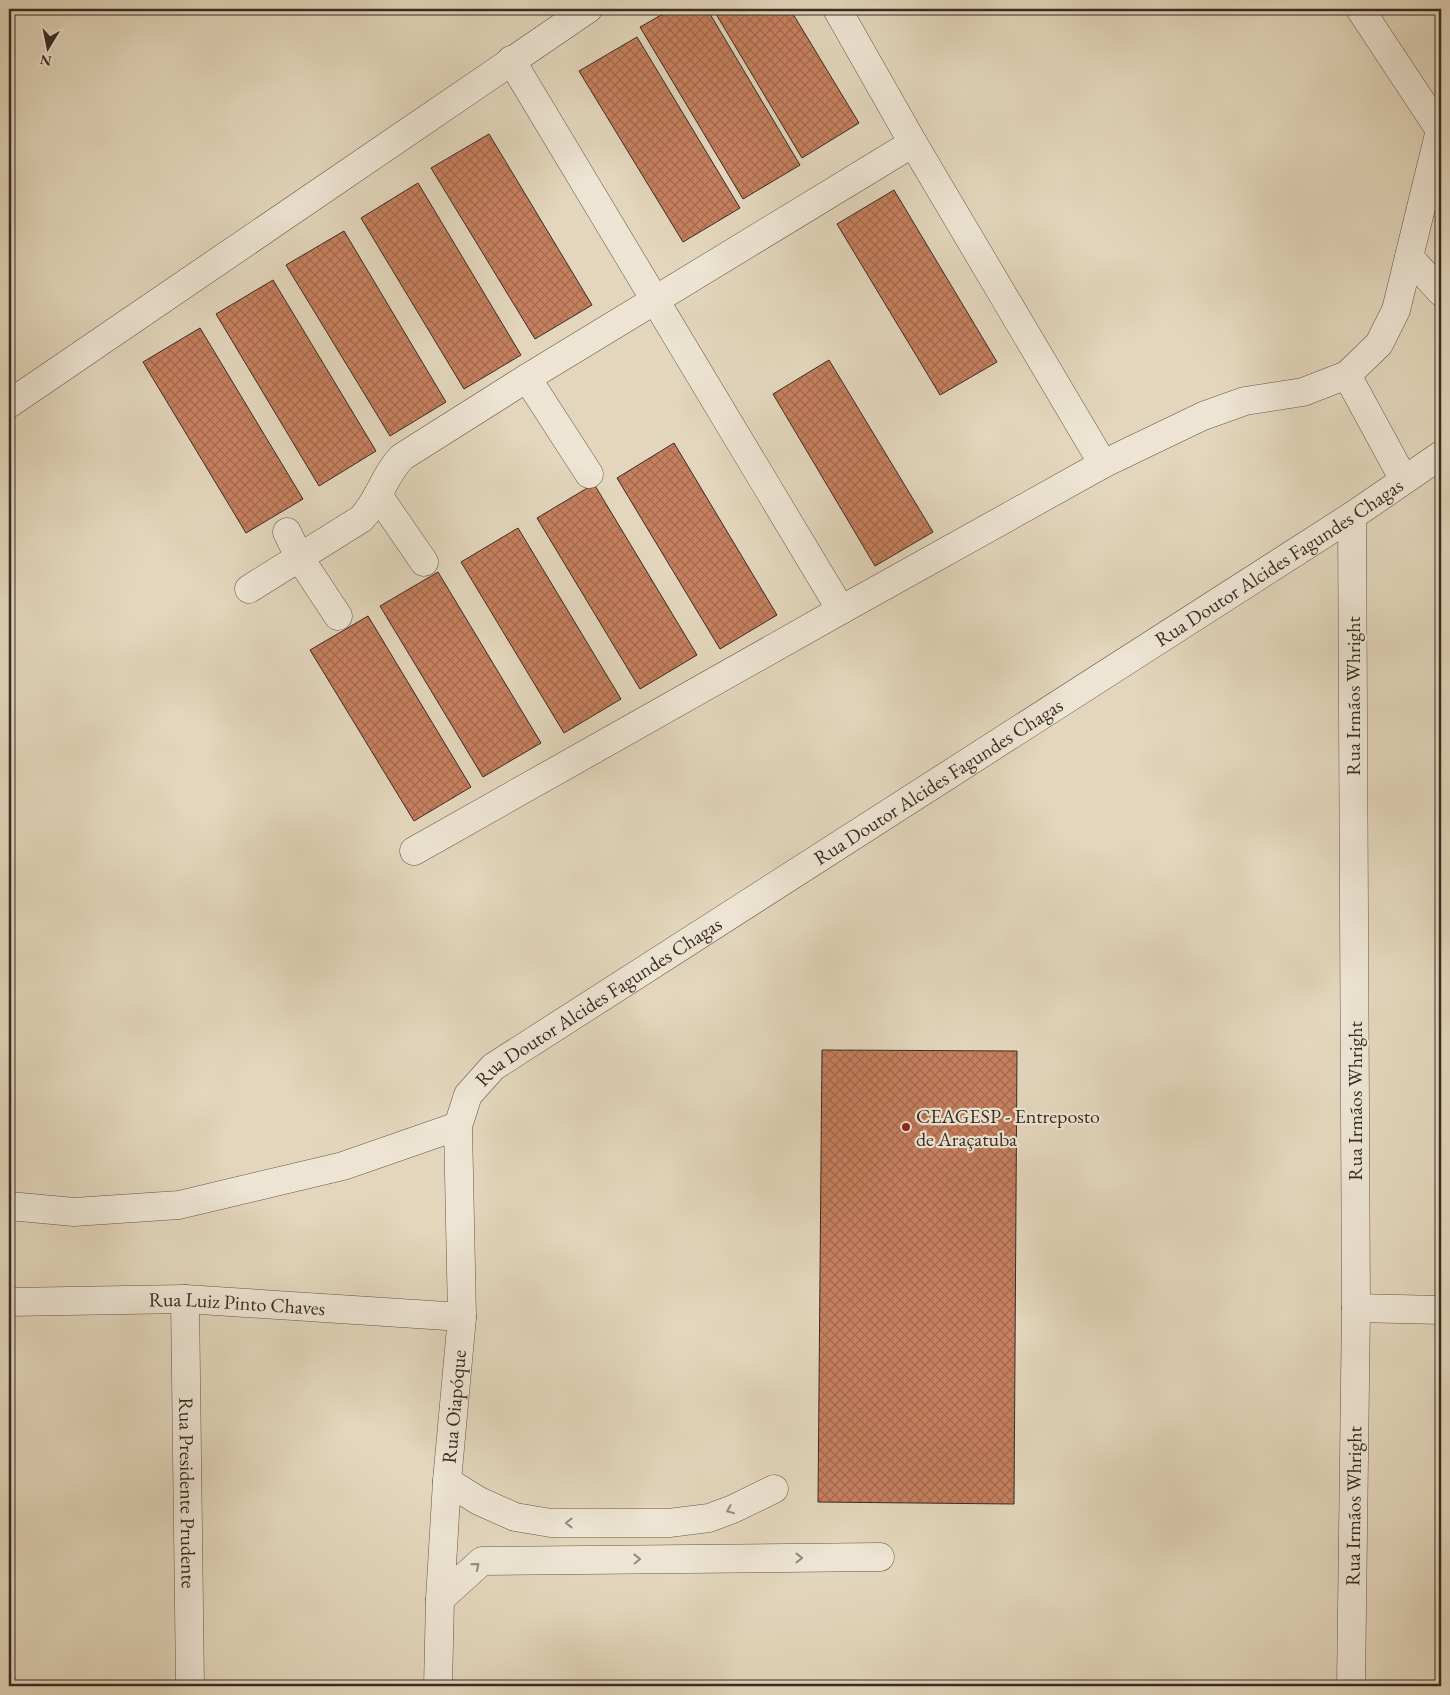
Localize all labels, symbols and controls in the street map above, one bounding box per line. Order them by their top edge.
north arrow [22,22,72,72]
text: N [38,51,53,71]
street label: Rua Doutor Alcides Fagundes Chagas [1150,472,1408,652]
street label: Rua Irmãos Whright [1340,615,1366,776]
street label: Rua Doutor Alcides Fagundes Chagas [809,692,1068,871]
street label: Rua Doutor Alcides Fagundes Chagas [469,911,727,1092]
street label: Rua Irmãos Whright [1342,1020,1368,1181]
place label: CEAGESP - Entreposto de Araçatuba [916,1103,1100,1152]
marker: CEAGESP - Entreposto de Araçatuba [900,1121,912,1133]
street label: Rua Luiz Pinto Chaves [148,1286,326,1321]
street label: Rua Oiapóque [436,1348,472,1465]
street label: Rua Presidente Prudente [173,1397,202,1589]
street label: Rua Irmãos Whright [1339,1425,1367,1586]
one-way arrow [726,1504,735,1514]
one-way arrow [565,1518,573,1528]
one-way arrow [796,1553,803,1563]
one-way arrow [633,1554,641,1564]
one-way arrow [471,1563,480,1572]

